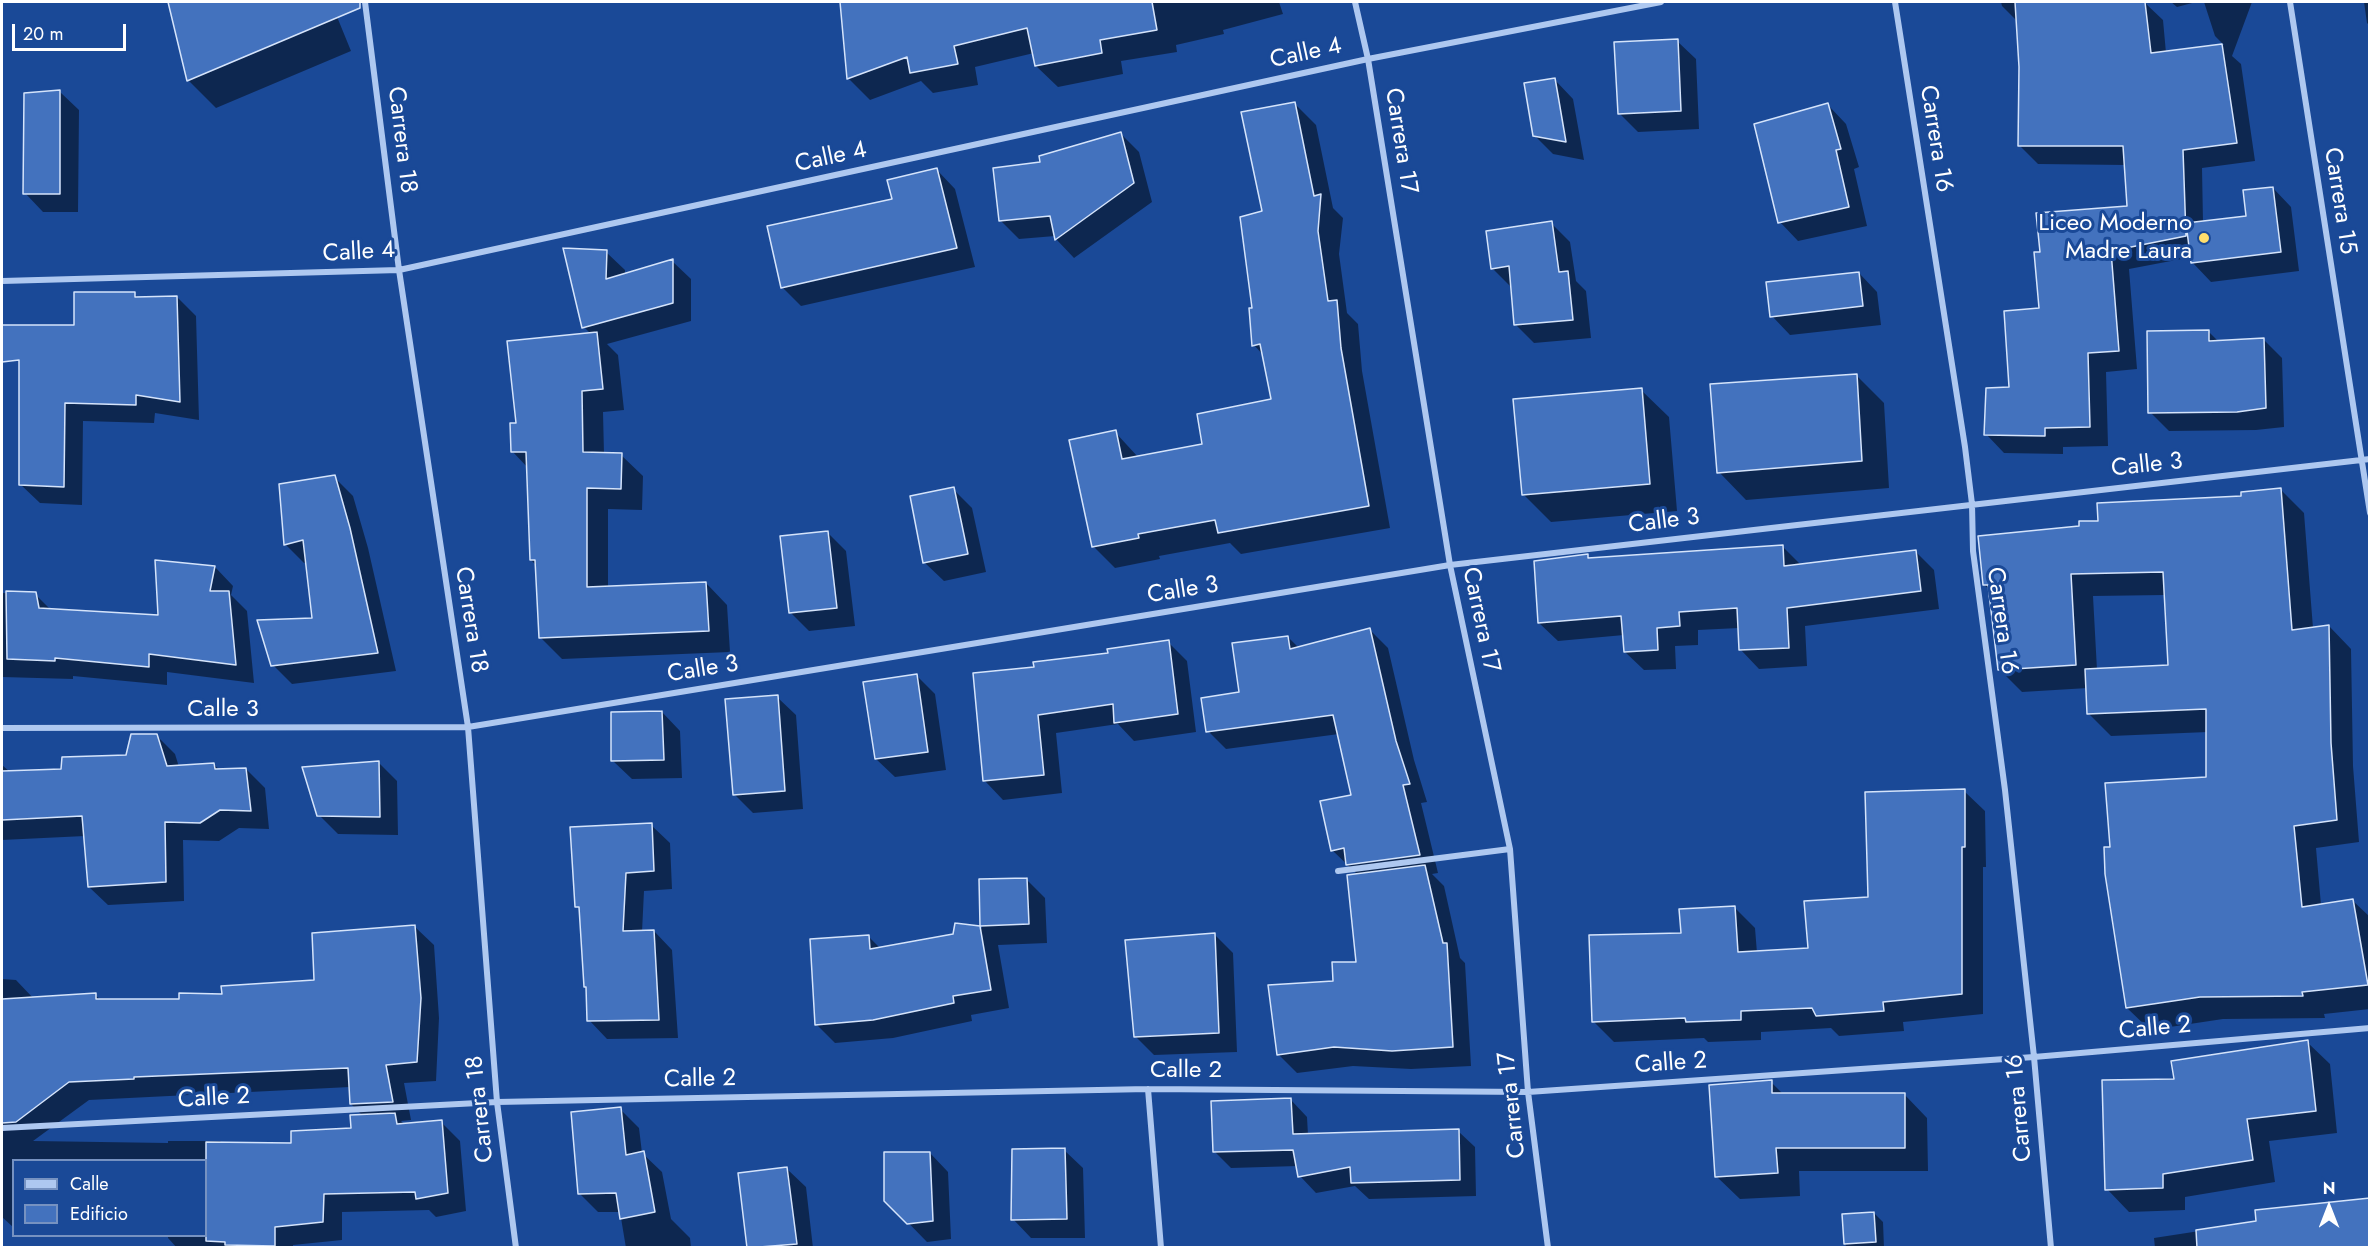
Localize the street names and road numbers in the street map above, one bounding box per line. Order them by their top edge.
street label: Calle 4 [1268,32,1344,76]
street label: Carrera 16 [1912,83,1958,195]
street label: Carrera 18 [380,85,422,195]
street label: Carrera 17 [1377,86,1423,196]
street label: Calle 4 [793,136,869,180]
street label: Carrera 15 [2316,146,2362,256]
street label: Calle 4 [322,237,396,269]
street label: Calle 3 [2110,448,2184,484]
street label: Calle 3 [1627,503,1701,541]
street label: Carrera 18 [447,565,493,675]
street label: Carrera 17 [1455,565,1505,675]
street label: Carrera 16 [1979,565,2023,677]
street label: Calle 3 [1145,571,1221,611]
street label: Calle 3 [665,650,741,690]
street label: Calle 3 [187,696,259,724]
street label: Calle 2 [2118,1012,2192,1046]
street label: Calle 2 [1634,1047,1708,1081]
street label: Carrera 17 [1493,1050,1533,1160]
street label: Carrera 16 [2001,1053,2039,1163]
street label: Carrera 18 [461,1054,501,1164]
street label: Calle 2 [1150,1057,1222,1085]
street label: Calle 2 [664,1065,736,1095]
street label: Calle 2 [177,1083,251,1115]

